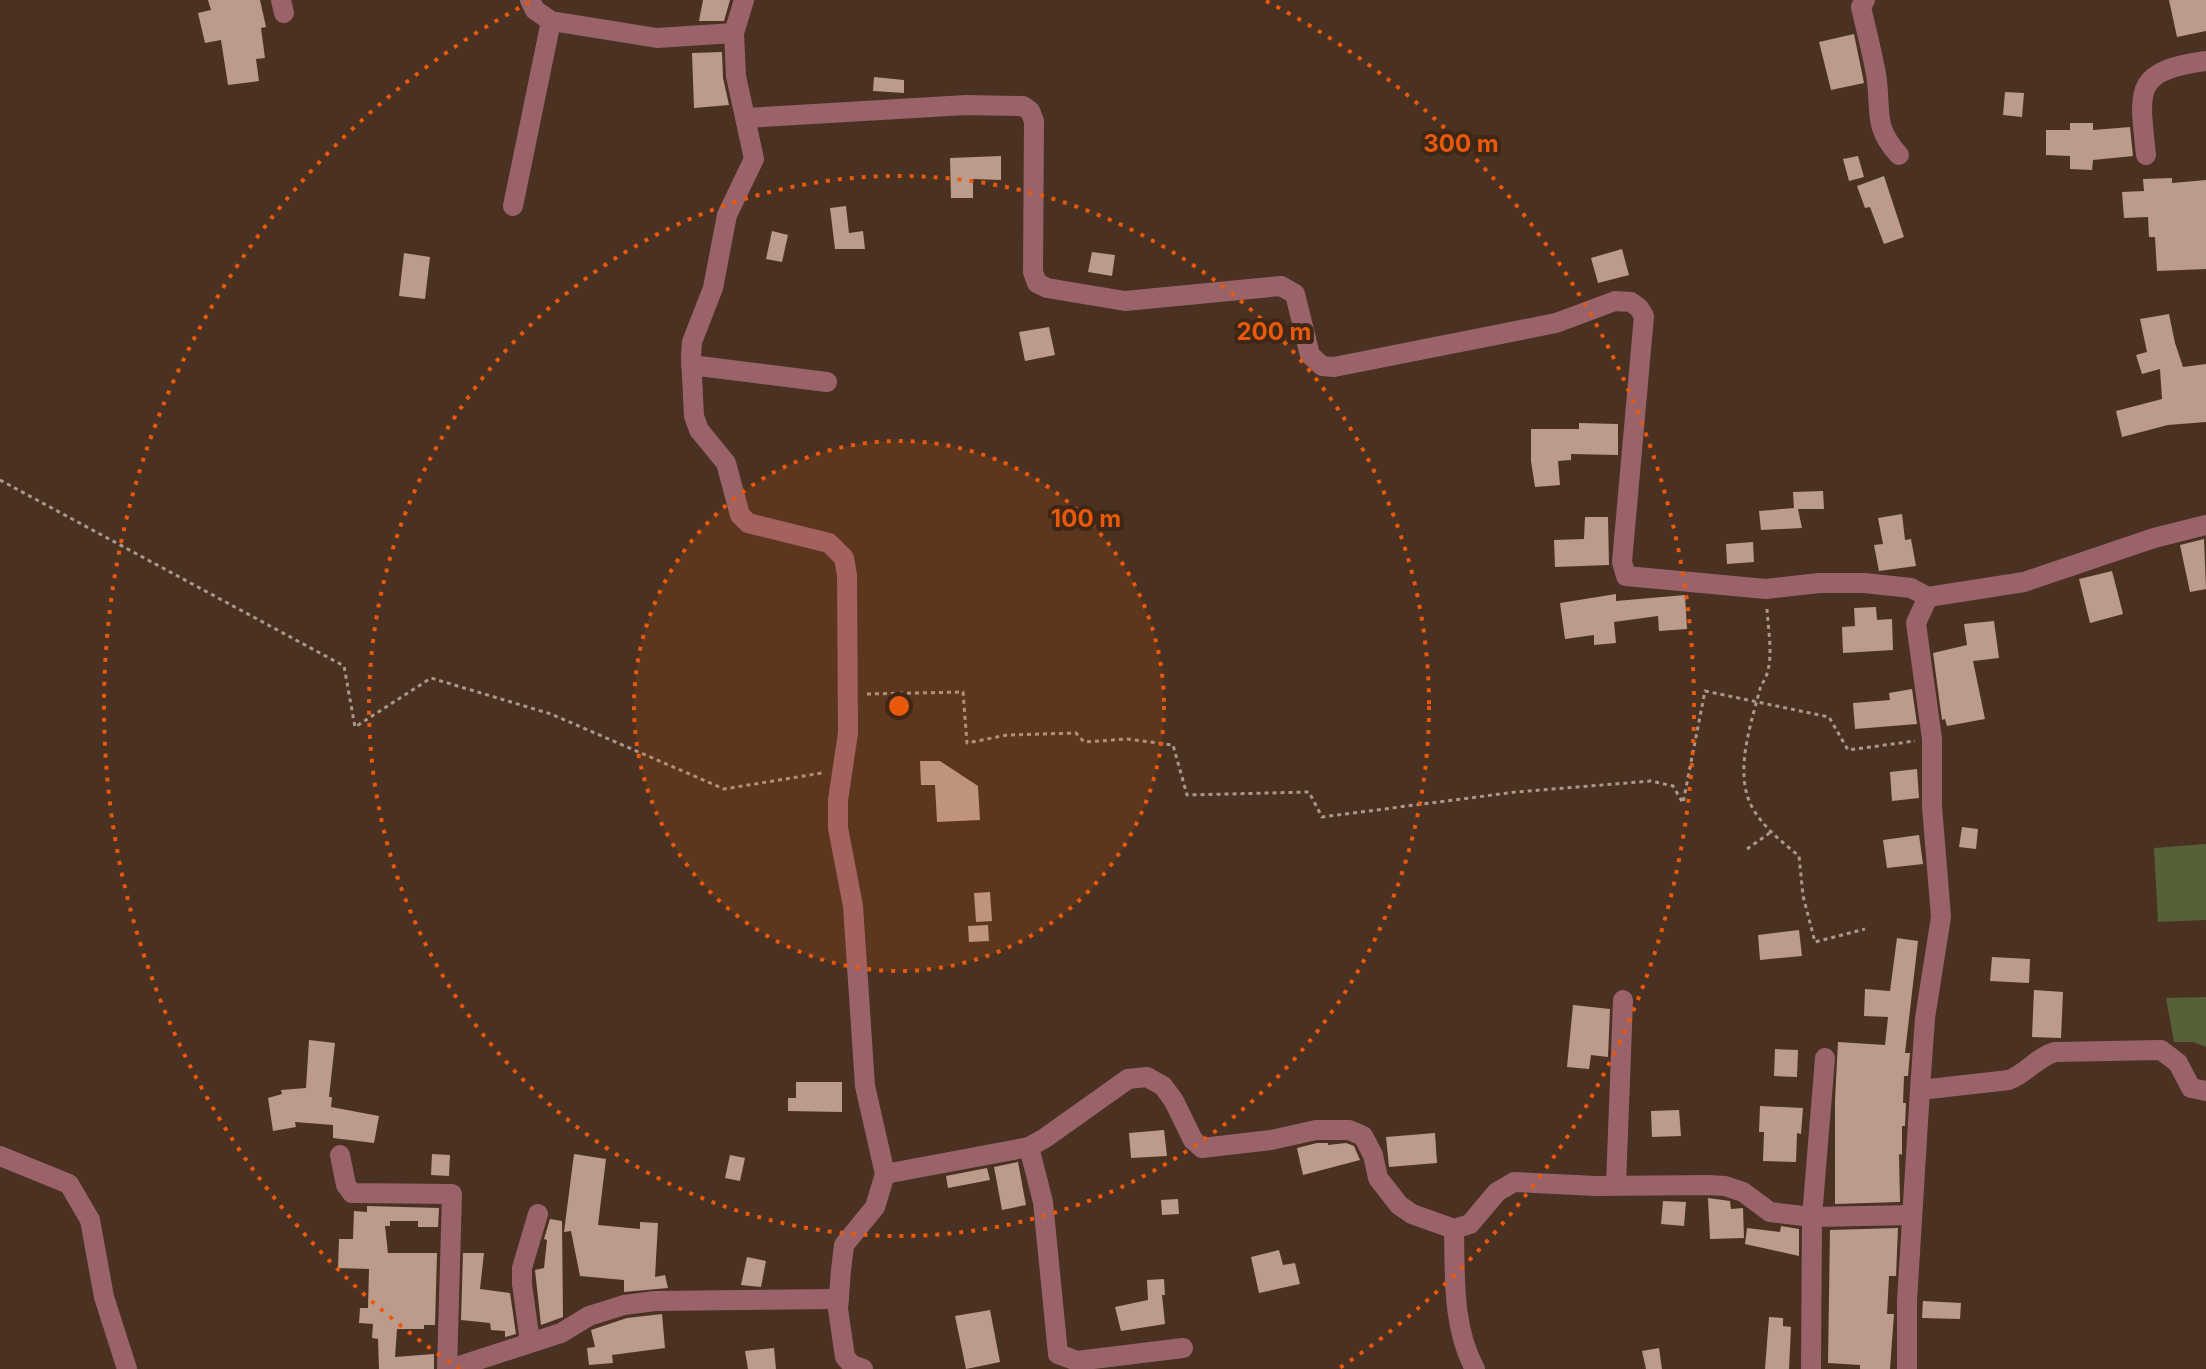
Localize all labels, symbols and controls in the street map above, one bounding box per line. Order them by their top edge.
text: 300 m [1423,129,1499,158]
text: 200 m [1236,317,1312,346]
text: 100 m [1051,504,1121,533]
centre of rings [885,692,913,720]

